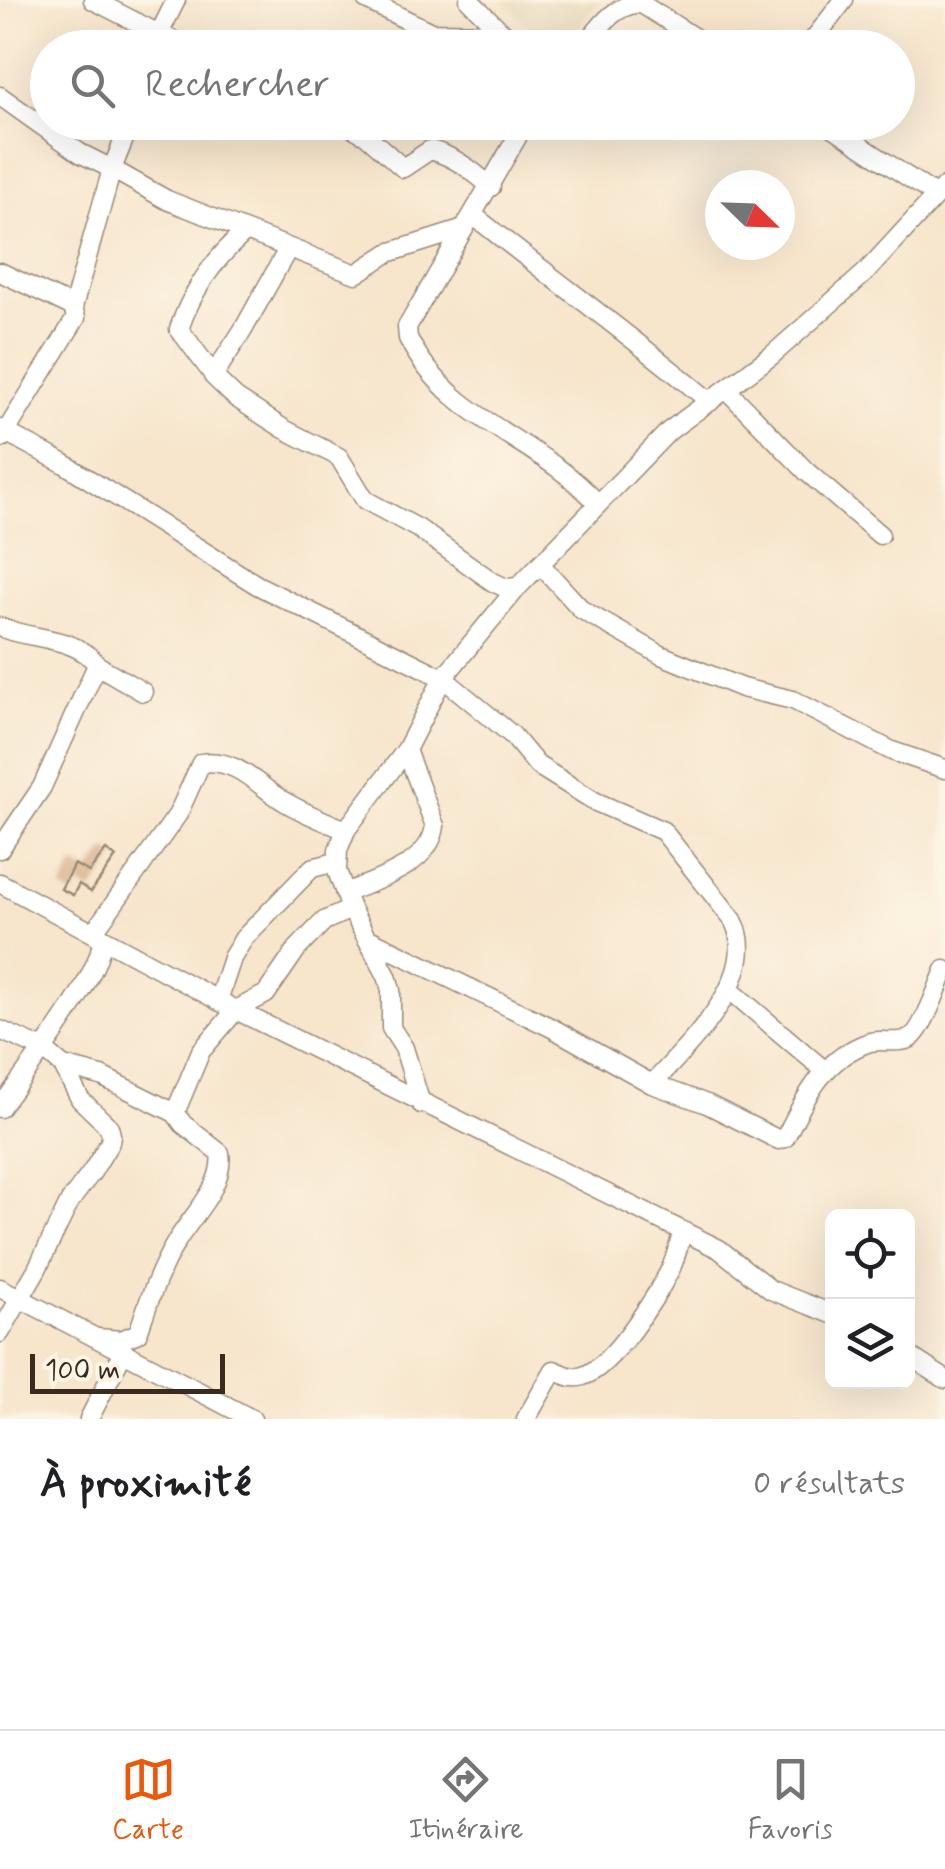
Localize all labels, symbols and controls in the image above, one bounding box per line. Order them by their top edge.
search box [30,30,915,140]
icon: search [65,58,120,113]
text: Rechercher [145,61,330,110]
north arrow [705,170,795,260]
map controls [825,1209,915,1389]
button: locate [825,1209,915,1299]
button: layers [825,1299,915,1389]
scale bar [30,1349,225,1394]
text: 100 m [45,1353,120,1390]
text: À proximité [40,1457,251,1512]
text: 0 résultats [753,1463,905,1505]
tab: Carte [112,1752,184,1849]
tab: Itinéraire [408,1752,523,1849]
tab: Favoris [748,1752,833,1849]

